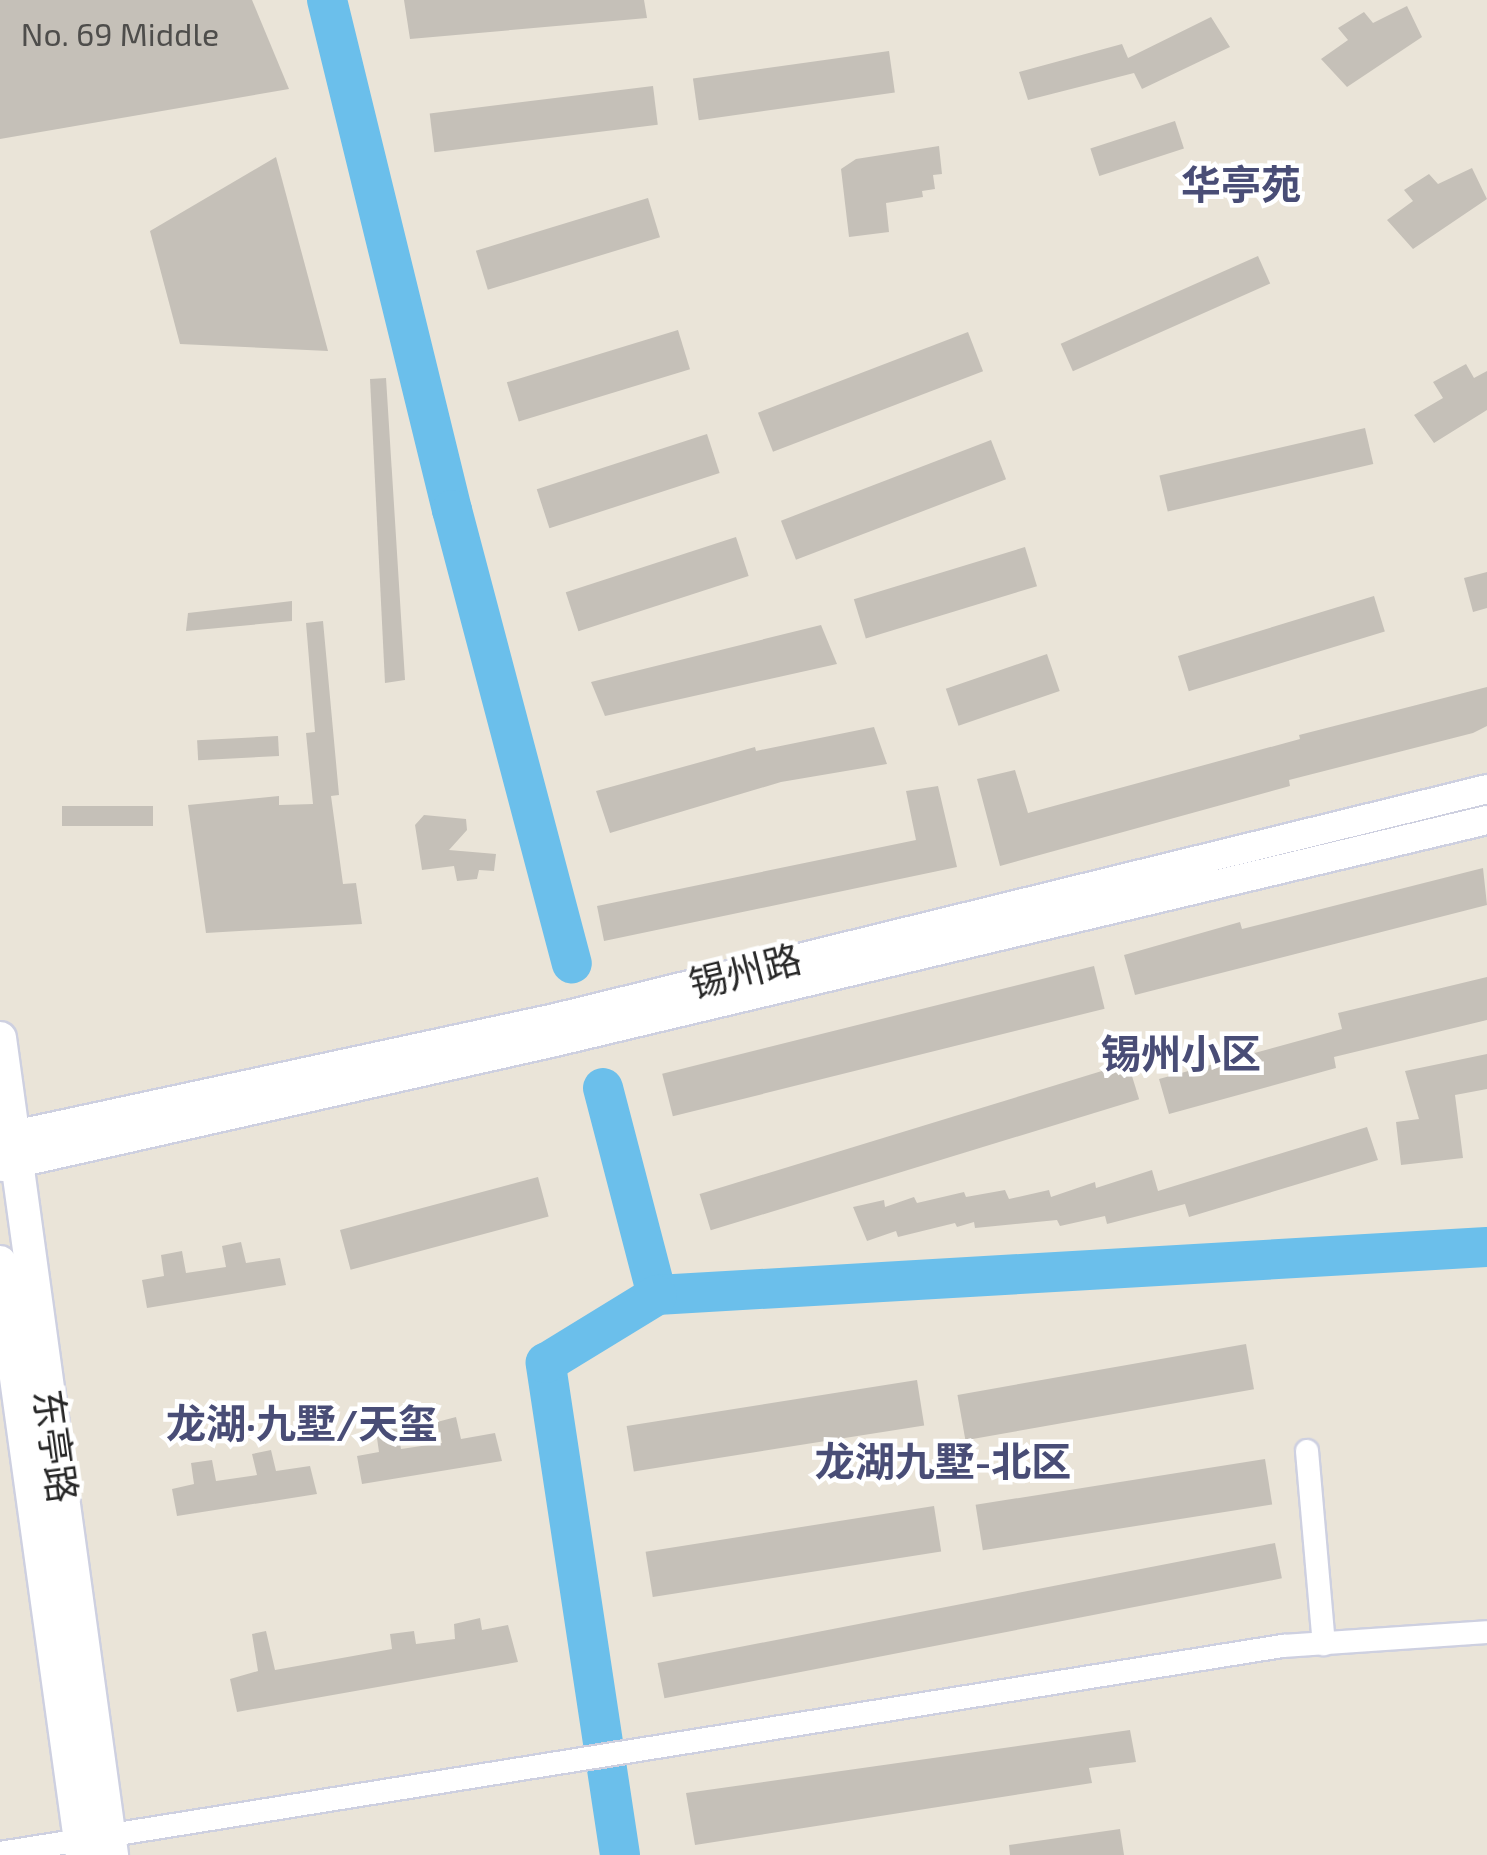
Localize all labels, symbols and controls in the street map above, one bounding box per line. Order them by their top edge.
house number: No. 69 Middle [21,14,219,52]
district label: 华亭苑 [1181,159,1301,207]
street label: 锡州路 [684,935,806,1007]
district label: 锡州小区 [1101,1028,1261,1076]
street label: 东亭路 [25,1386,87,1506]
district label: 龙湖·九墅/天玺 [166,1398,438,1446]
district label: 龙湖九墅-北区 [815,1436,1071,1484]

